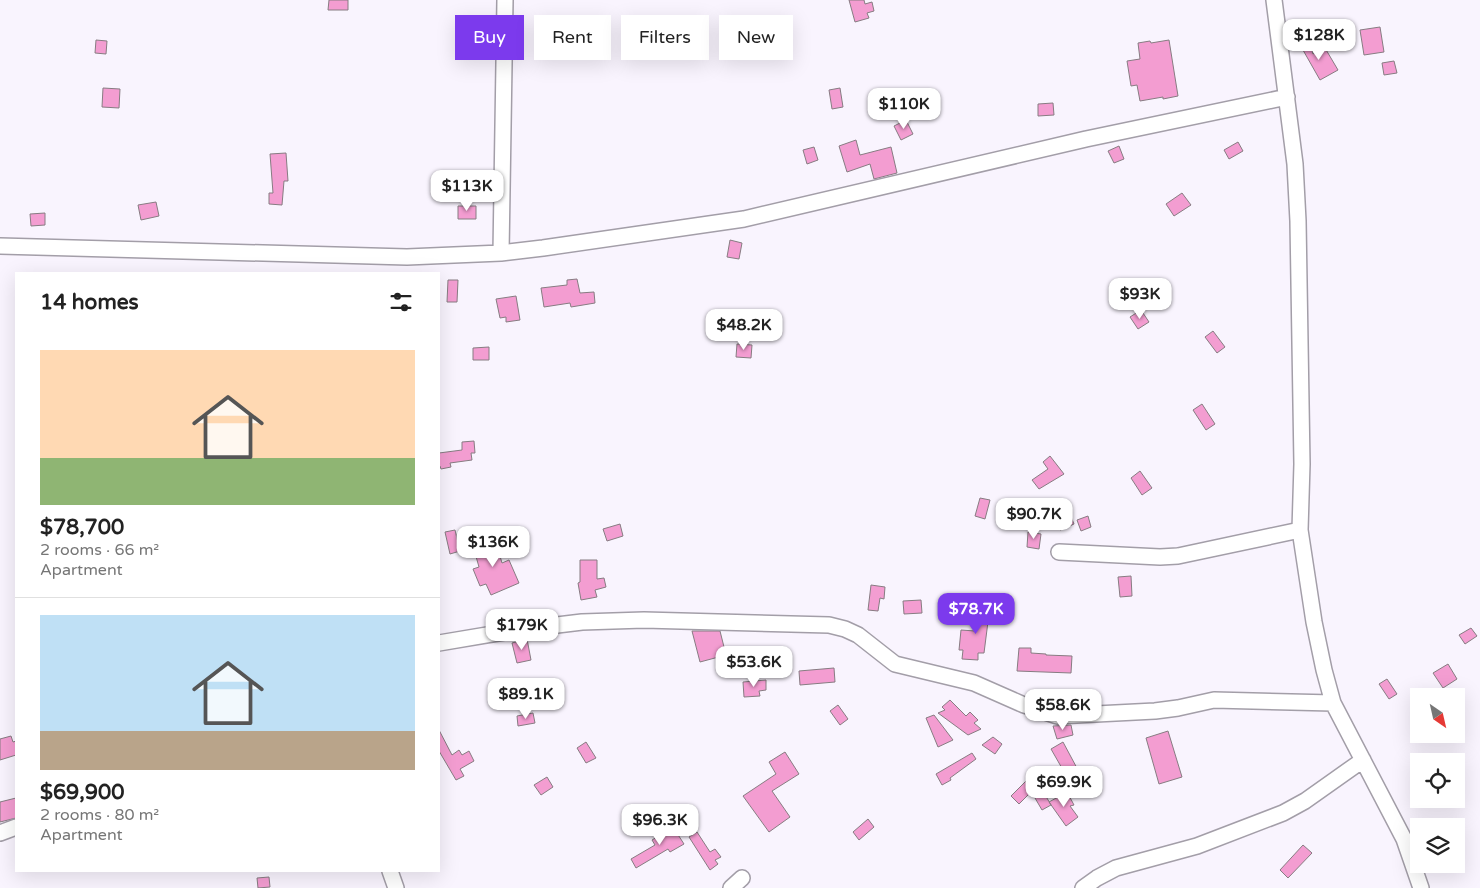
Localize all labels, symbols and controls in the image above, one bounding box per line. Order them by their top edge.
chip: Buy [455,15,524,60]
chip: Rent [534,15,611,60]
chip: Filters [621,15,709,60]
chip: New [719,15,793,60]
pin: $128K [1284,18,1354,61]
text: $128K [1294,25,1344,45]
pin: $110K [869,88,939,130]
text: $110K [879,94,929,114]
pin: $113K [432,170,502,212]
text: $113K [442,176,492,196]
pin: $93K [1110,278,1170,320]
text: $93K [1120,284,1160,304]
icon: filters [387,288,415,316]
text: 14 homes [40,290,139,315]
pin: $48.2K [703,308,785,351]
text: $48.2K [717,315,771,335]
icon: home [183,382,273,472]
pin: $90.7K [993,498,1075,540]
text: $90.7K [1007,504,1061,524]
text: $78,700 [40,515,124,540]
pin: $136K [458,526,528,568]
text: $136K [468,532,518,552]
text: 2 rooms · 66 m² [40,540,159,560]
text: Apartment [40,560,123,580]
pin: $78.7K [935,592,1017,635]
text: $78.7K [949,599,1003,619]
pin: $179K [487,608,557,651]
text: $179K [497,615,547,635]
pin: $53.6K [713,646,795,688]
icon: home [183,648,273,738]
text: $53.6K [727,652,781,672]
pin: $89.1K [485,678,567,720]
text: $89.1K [499,684,553,704]
pin: $58.6K [1022,688,1104,731]
north arrow [1410,688,1465,742]
map controls [1410,688,1465,873]
text: $58.6K [1036,695,1090,715]
button: locate [1410,753,1465,808]
pin: $69.9K [1023,766,1105,808]
text: $69.9K [1037,772,1091,792]
text: $69,900 [40,780,124,805]
pin: $96.3K [619,804,701,846]
text: 2 rooms · 80 m² [40,805,159,825]
text: $96.3K [633,810,687,830]
button: layers [1410,818,1465,873]
text: Apartment [40,825,123,845]

